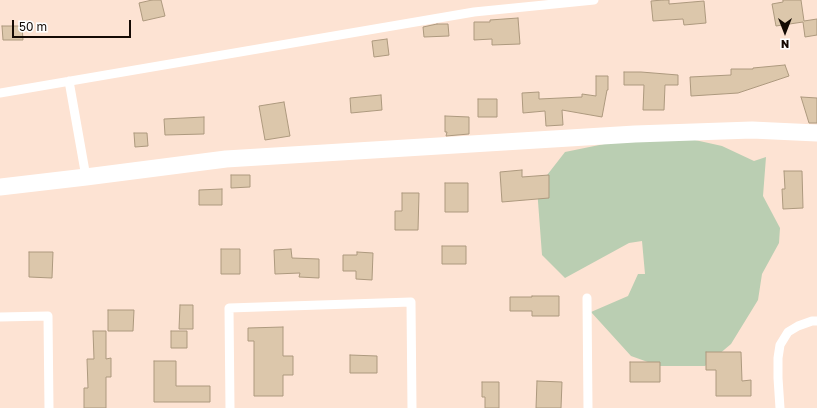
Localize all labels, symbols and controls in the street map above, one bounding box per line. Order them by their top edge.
scale bar [14,12,133,38]
north arrow [765,12,805,52]
text: 50 m [19,19,47,34]
text: N [781,38,789,51]

